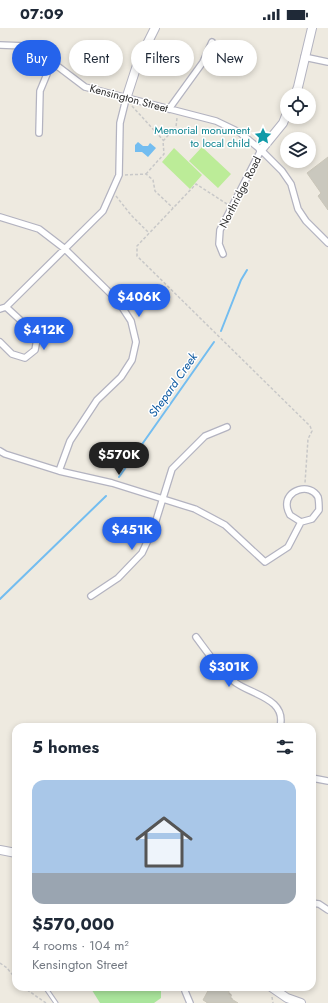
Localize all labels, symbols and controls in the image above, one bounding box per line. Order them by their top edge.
text: 07:09 [20,3,64,25]
chip: Buy [12,40,61,76]
chip: Rent [69,40,123,76]
chip: Filters [131,40,194,76]
chip: New [202,40,257,76]
street label: Kensington Street [88,80,170,116]
map controls [280,88,316,168]
button: locate [280,88,316,124]
place label: Memorial monument to local child [154,122,250,151]
place icon: Memorial monument to local child [253,126,273,146]
button: layers [280,132,316,168]
street label: Northridge Road [215,153,265,231]
pin: $406K [111,284,167,318]
text: $406K [117,287,161,306]
pin: $412K [16,317,72,351]
text: $412K [23,320,65,339]
water label: Shepard Creek [144,348,202,421]
pin: $570K [91,442,147,476]
text: $570K [98,445,140,464]
pin: $451K [104,517,160,551]
text: $451K [111,520,153,539]
pin: $301K [201,654,257,688]
text: $301K [209,657,249,676]
text: 5 homes [32,735,99,759]
icon: filters [274,736,296,758]
icon: home [128,806,200,878]
text: $570,000 [32,912,114,936]
text: 4 rooms · 104 m² [32,936,129,955]
text: Kensington Street [32,955,127,974]

